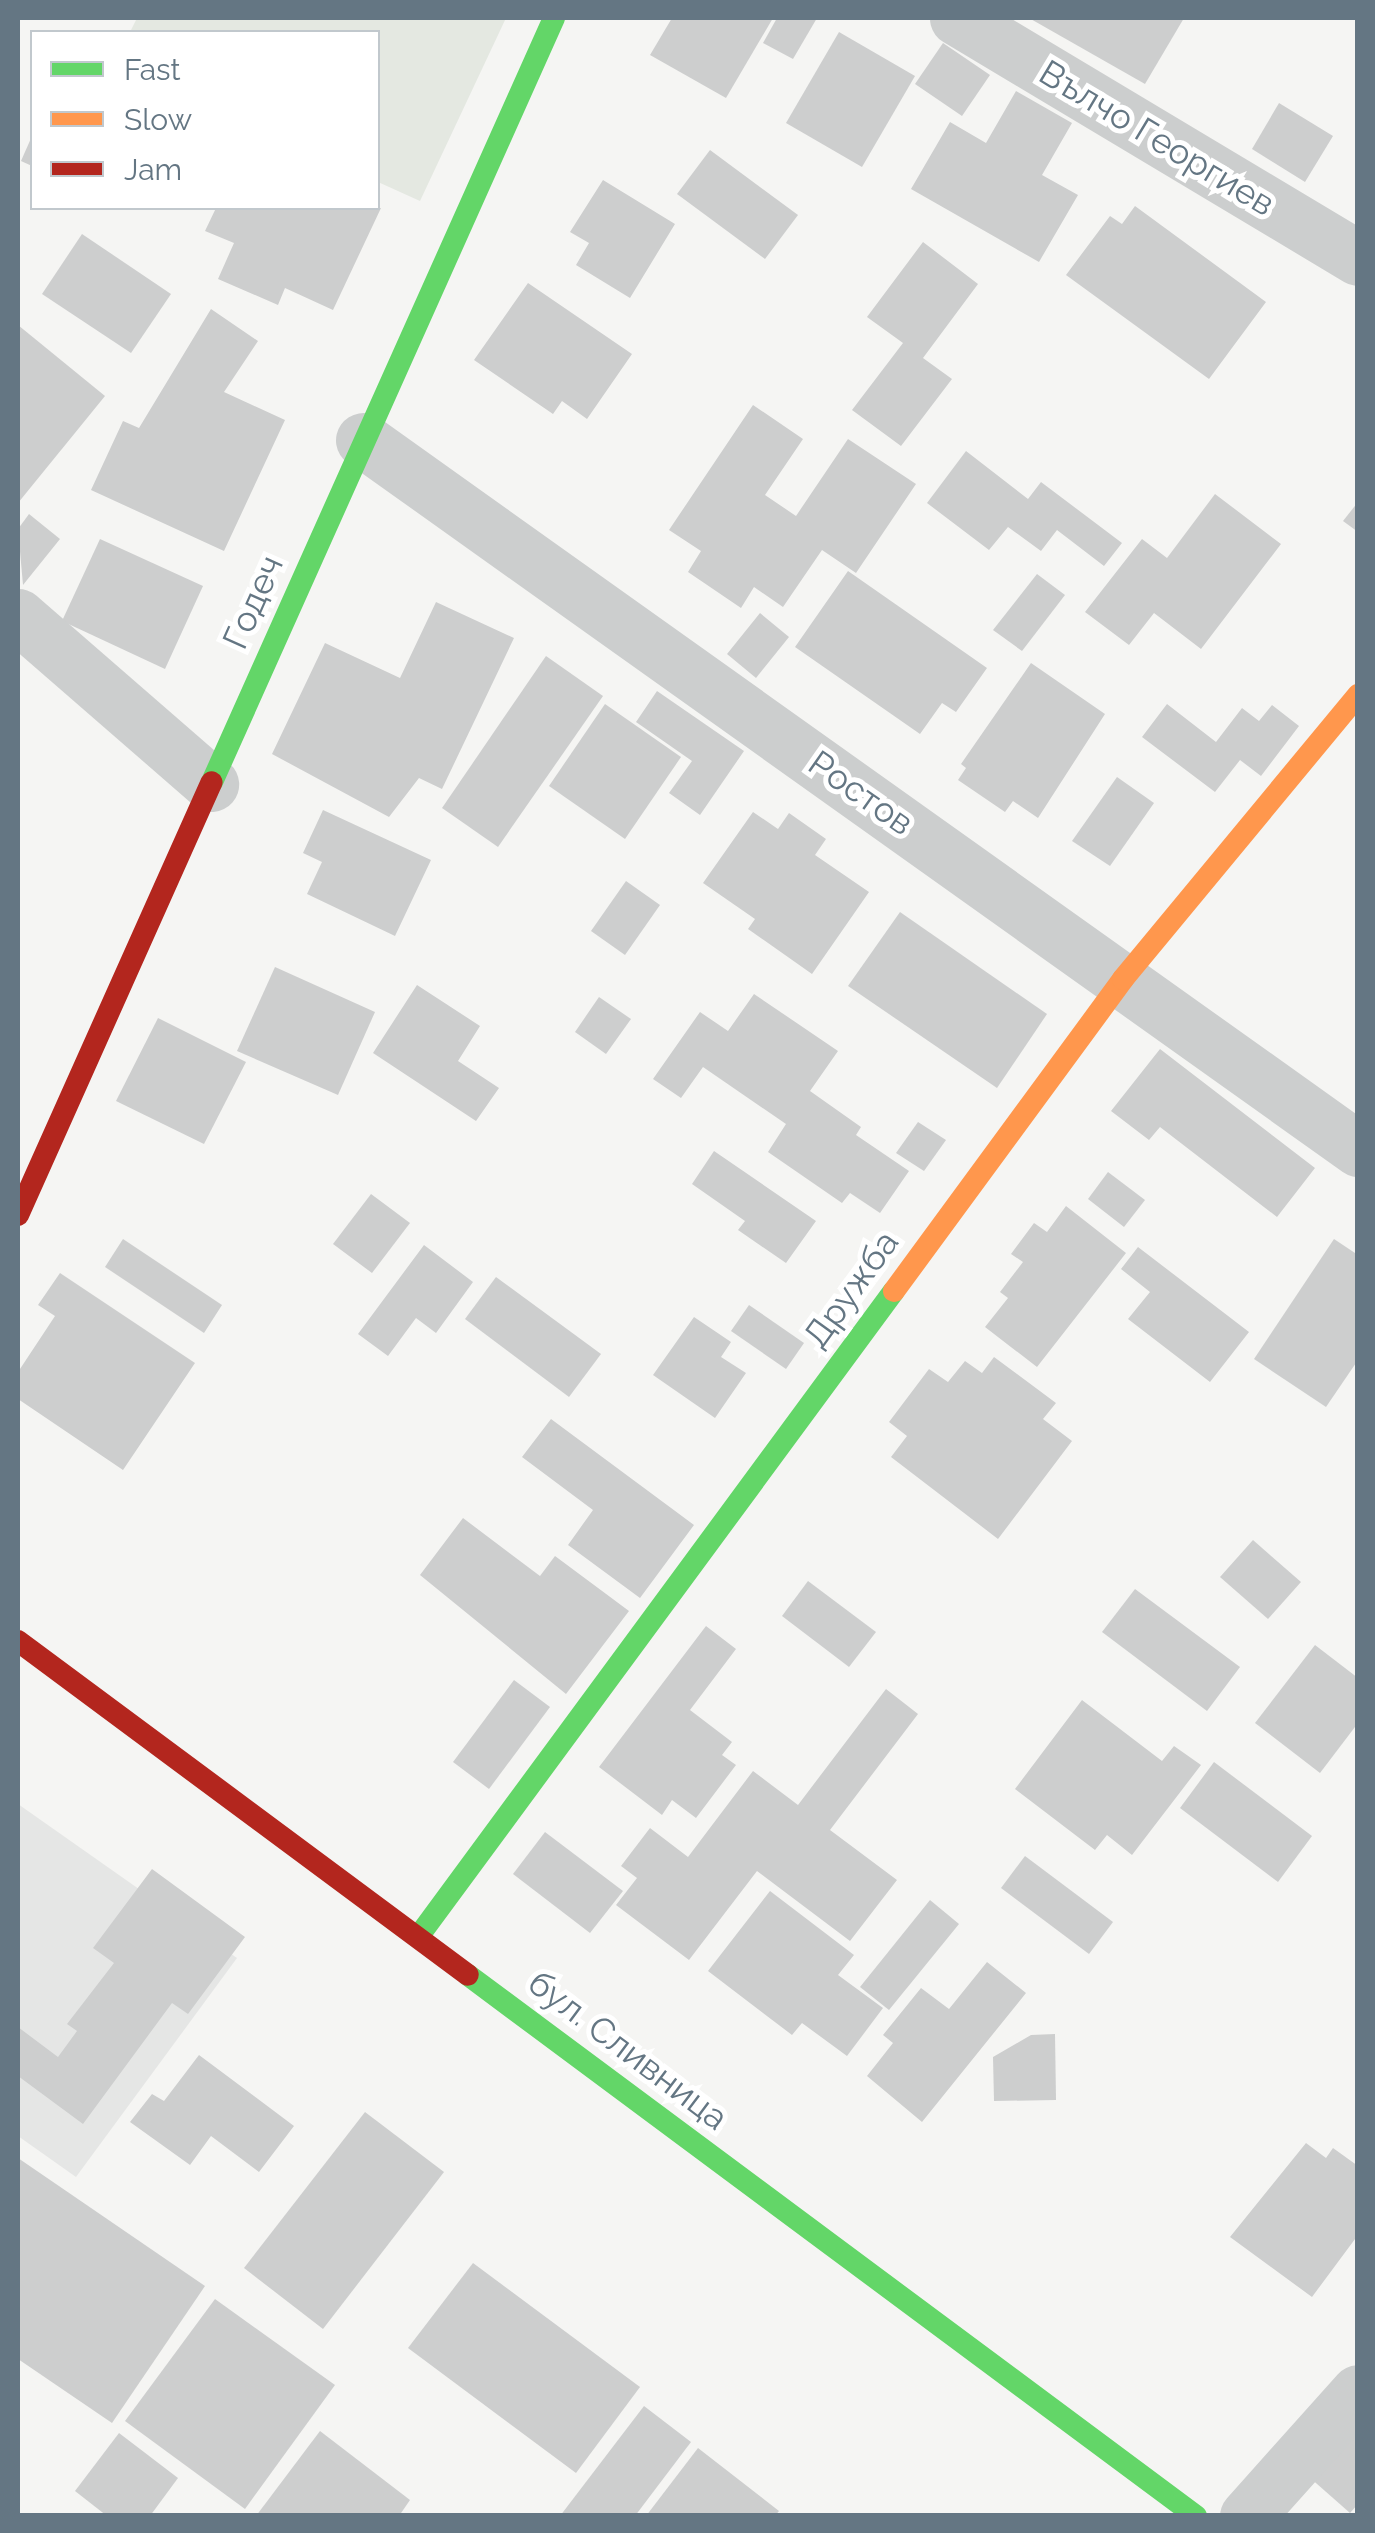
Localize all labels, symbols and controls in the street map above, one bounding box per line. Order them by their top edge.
legend [30,30,380,210]
street label: Вълчо Георгиев [1032,51,1282,225]
text: Fast [124,52,181,87]
text: Slow [124,102,192,137]
text: Jam [124,152,182,187]
street label: Годеч [214,549,292,655]
street label: Ростов [801,742,921,844]
street label: Дружба [795,1222,907,1356]
street label: бул. Сливница [520,1961,736,2139]

